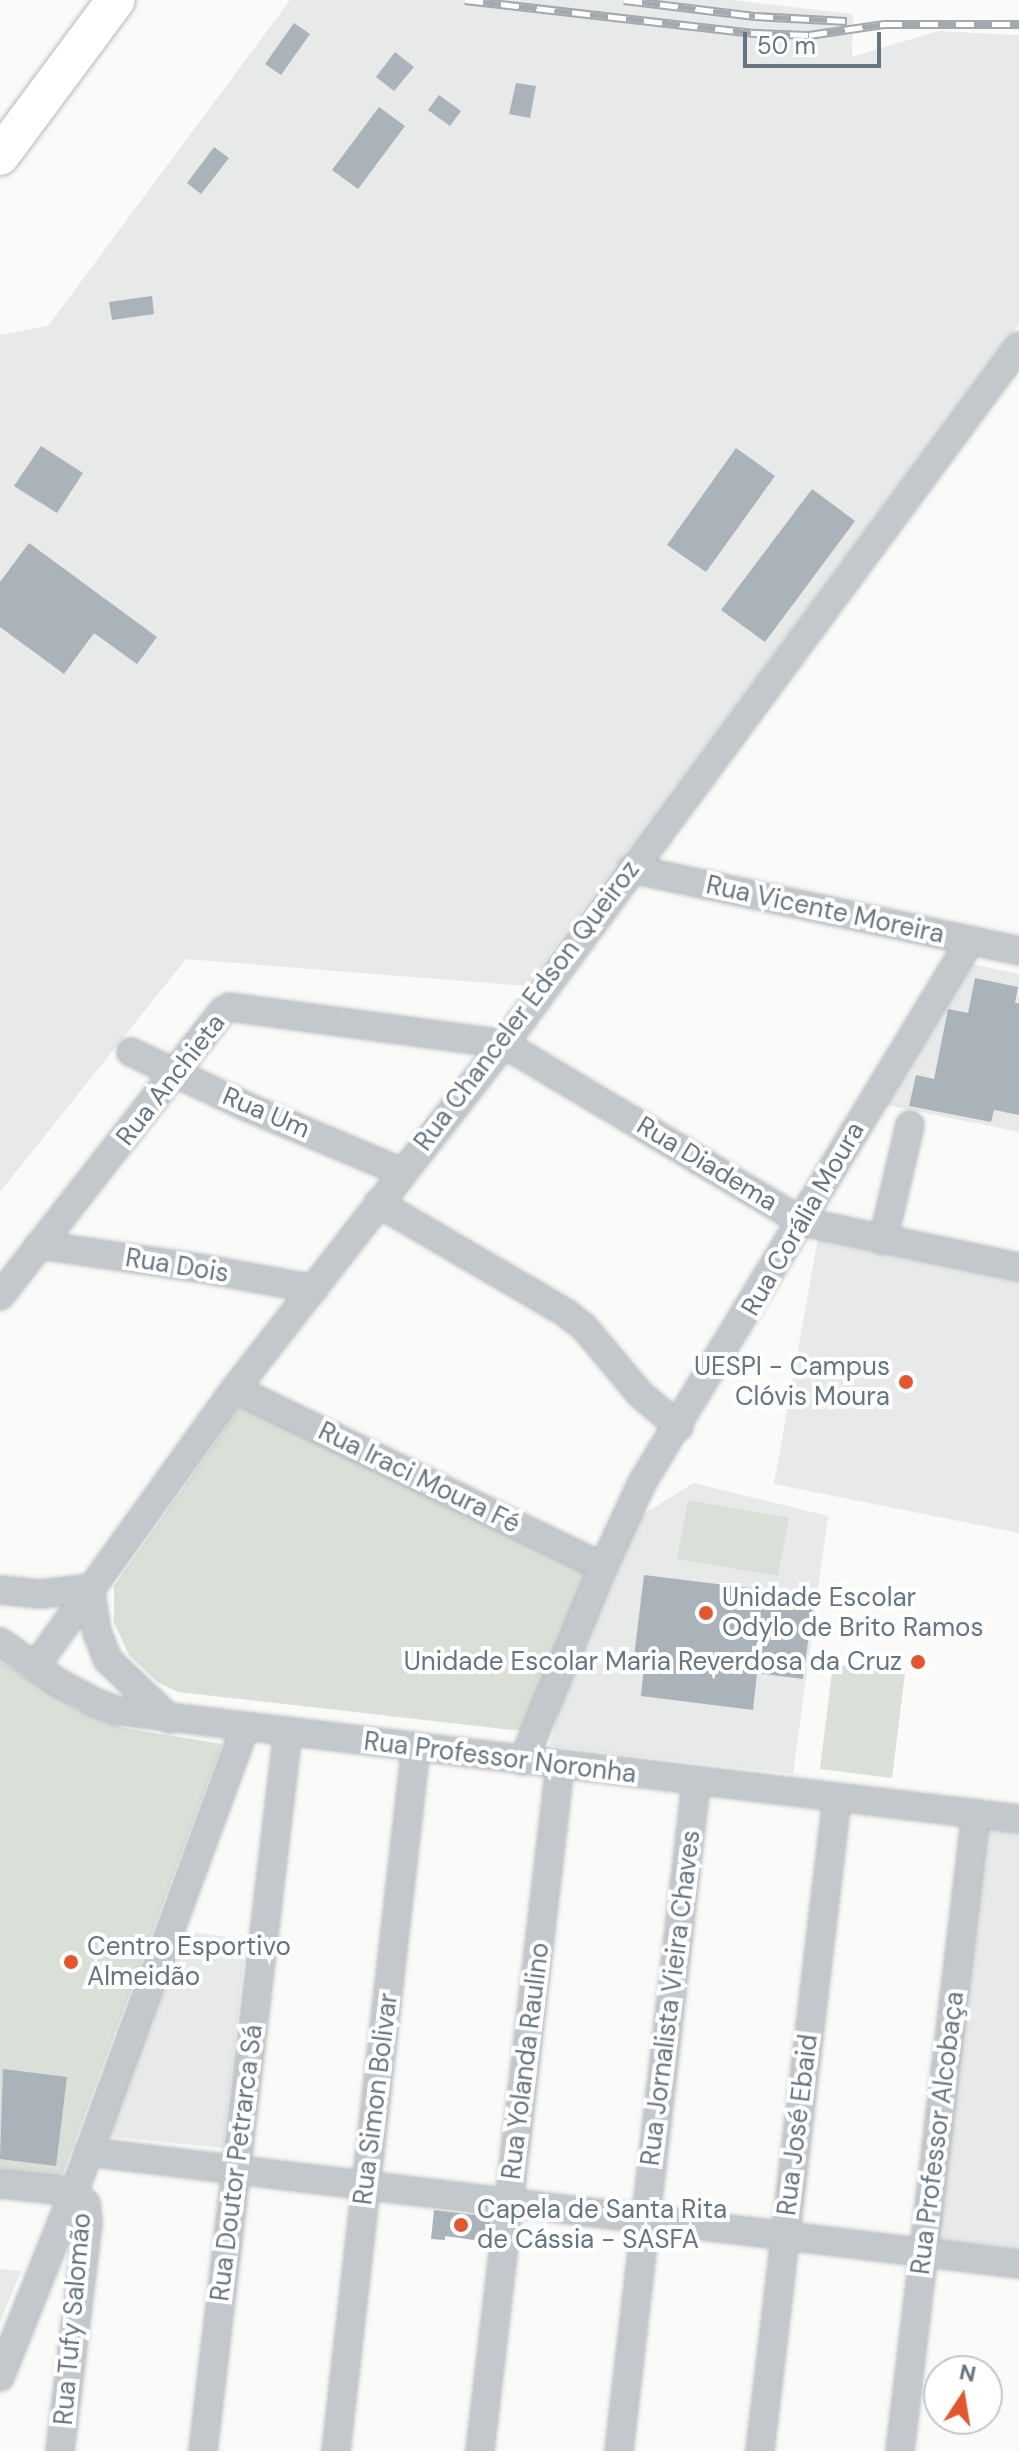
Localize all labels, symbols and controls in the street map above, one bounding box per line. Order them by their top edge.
scale bar [747,16,885,66]
text: 50 m [757,30,816,61]
street label: Rua Chanceler Edson Queiroz [408,855,646,1157]
street label: Rua Vicente Moreira [703,870,947,950]
street label: Rua Anchieta [110,1008,232,1152]
street label: Rua Um [218,1081,314,1145]
street label: Rua Diadema [631,1110,783,1218]
street label: Rua Corália Moura [735,1117,871,1321]
street label: Rua Dois [123,1242,231,1290]
place label: UESPI - Campus Clóvis Moura [694,1351,890,1412]
marker: UESPI - Campus Clóvis Moura [897,1373,915,1391]
street label: Rua Iraci Moura Fé [313,1416,525,1540]
place label: Unidade Escolar Odylo de Brito Ramos [722,1582,984,1644]
marker: Unidade Escolar Odylo de Brito Ramos [697,1604,715,1622]
place label: Unidade Escolar Maria Reverdosa da Cruz [404,1646,902,1678]
marker: Unidade Escolar Maria Reverdosa da Cruz [909,1653,927,1671]
street label: Rua Professor Noronha [362,1726,638,1790]
street label: Rua Jornalista Vieira Chaves [635,1828,707,2168]
place label: Centro Esportivo Almeidão [87,1931,291,1992]
street label: Rua Yolanda Raulino [496,1941,556,2181]
marker: Centro Esportivo Almeidão [62,1953,80,1971]
street label: Rua Professor Alcobaça [905,1990,971,2276]
street label: Rua Simon Bolivar [348,1991,404,2207]
street label: Rua Doutor Petrarca Sá [205,2023,269,2303]
street label: Rua José Ebaid [771,2033,825,2217]
place label: Capela de Santa Rita de Cássia - SASFA [477,2194,727,2256]
street label: Rua Tufy Salomão [48,2212,98,2426]
marker: Capela de Santa Rita de Cássia - SASFA [452,2216,470,2234]
north arrow [923,2355,1003,2435]
text: N [957,2357,979,2389]

